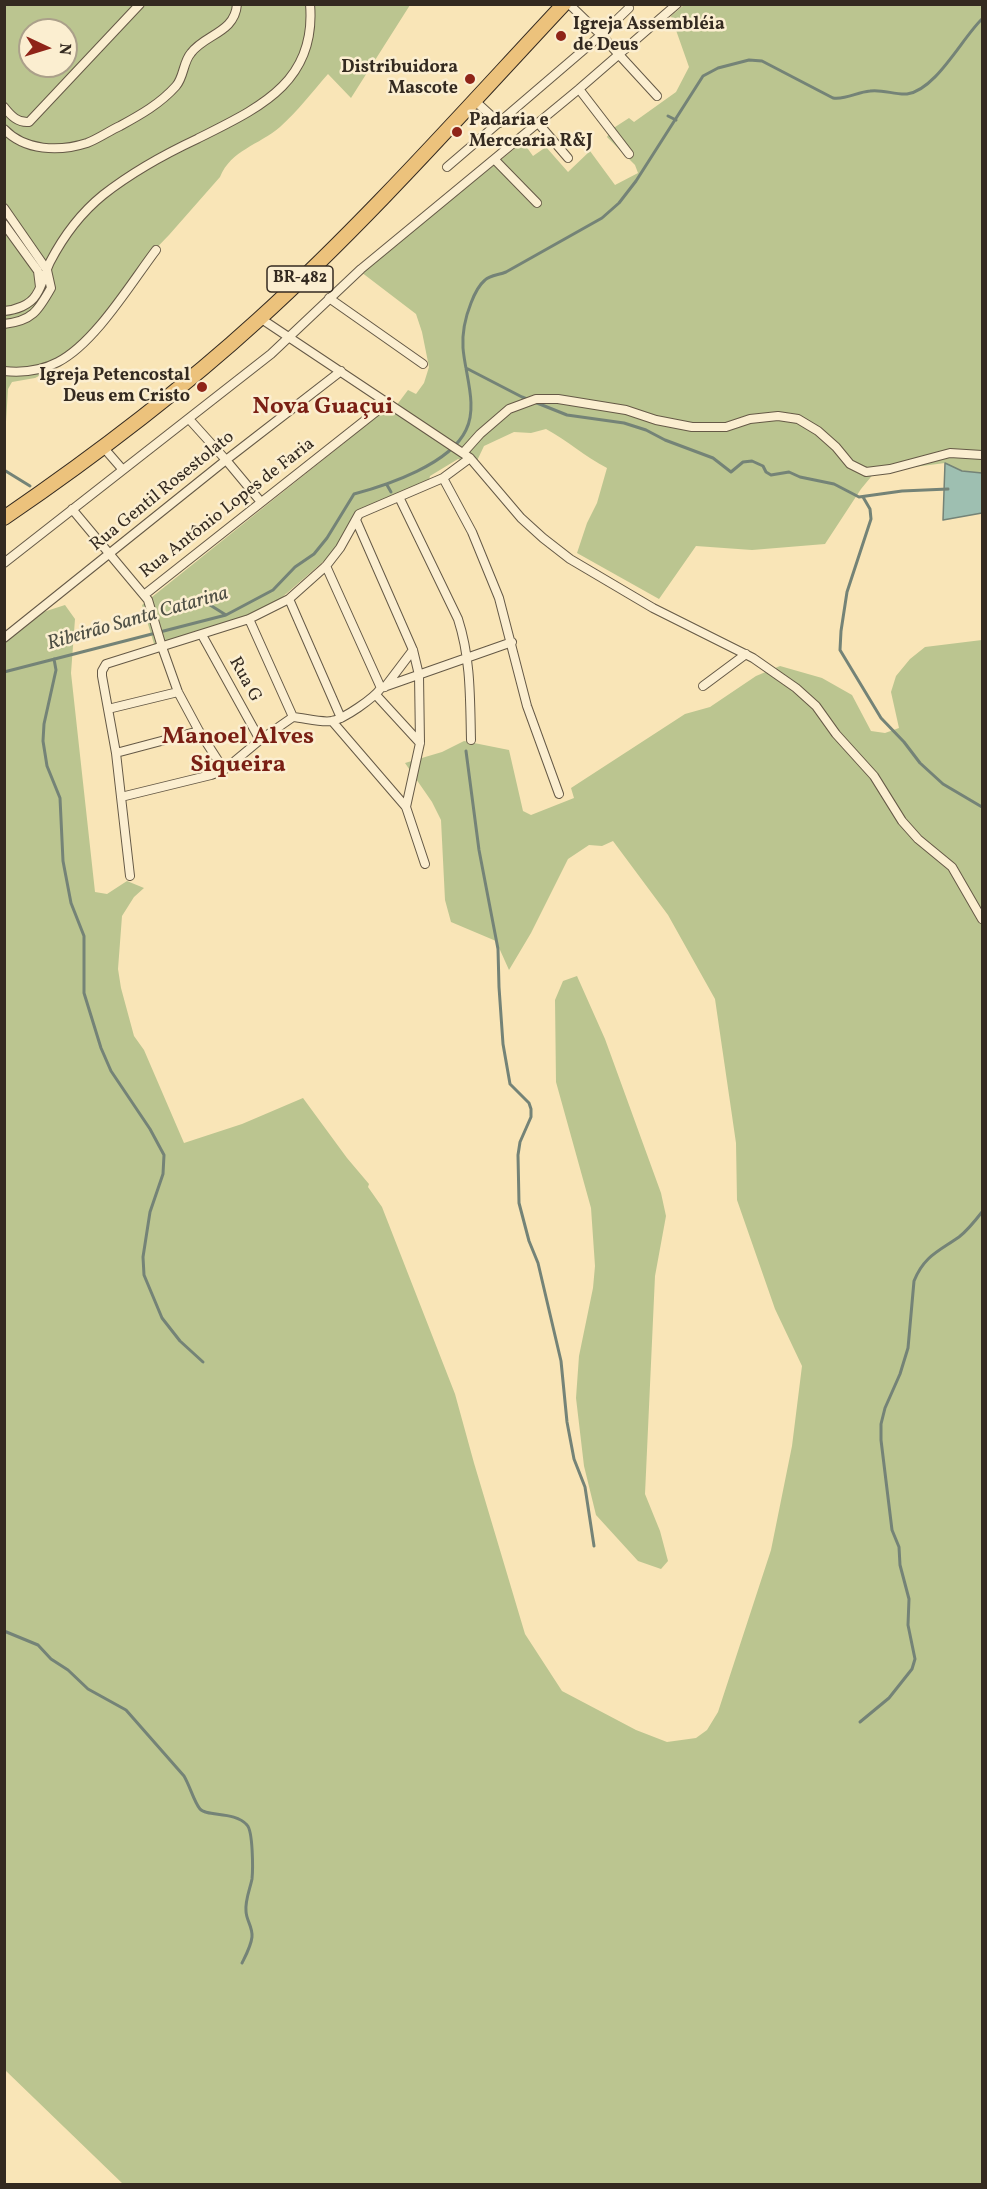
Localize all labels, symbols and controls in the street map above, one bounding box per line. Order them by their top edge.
place label: Igreja Assembléia de Deus [573,15,725,57]
north arrow [18,18,78,78]
marker: Igreja Assembléia de Deus [554,29,568,43]
text: N [53,43,75,56]
place label: Distribuidora Mascote [341,58,458,100]
marker: Distribuidora Mascote [463,72,477,86]
place label: Padaria e Mercearia R&J [469,111,593,154]
marker: Padaria e Mercearia R&J [450,125,464,139]
road number: BR-482 [267,266,333,292]
place label: Igreja Petencostal Deus em Cristo [39,366,190,409]
marker: Igreja Petencostal Deus em Cristo [195,380,209,394]
district label: Nova Guaçui [253,395,393,423]
street label: Rua Gentil Rosestolato [87,427,239,557]
street label: Rua Antônio Lopes de Faria [136,434,320,584]
water label: Ribeirão Santa Catarina [45,583,231,657]
street label: Rua G [223,654,265,706]
district label: Manoel Alves Siqueira [162,725,314,781]

